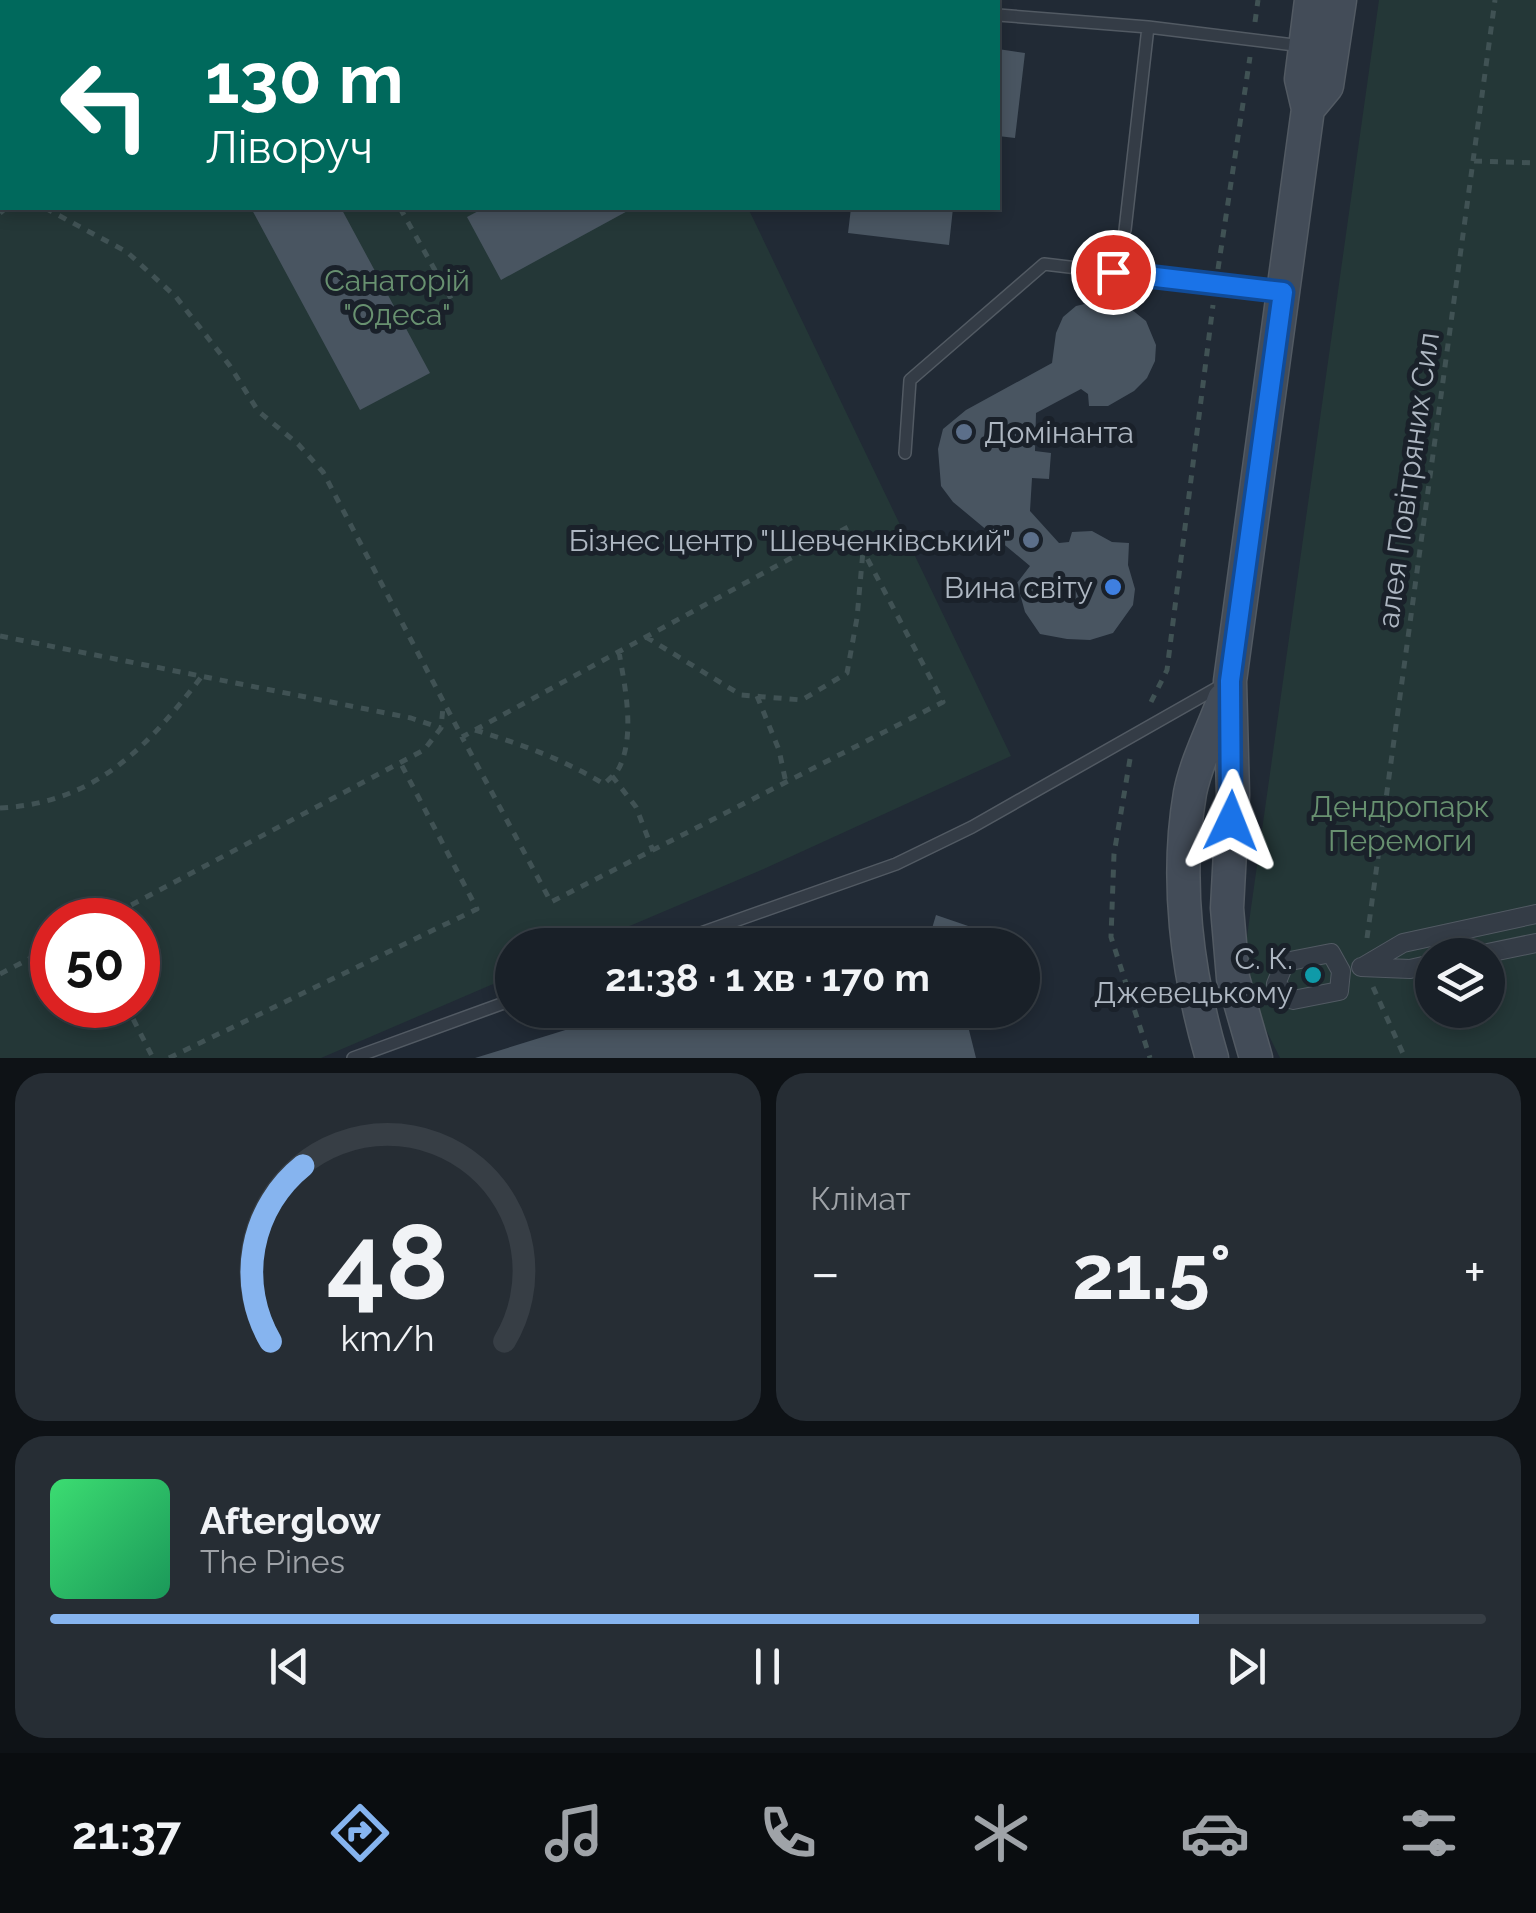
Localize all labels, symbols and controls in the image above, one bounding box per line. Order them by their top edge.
text: 130 m [205,37,404,119]
icon: left [40,40,170,170]
text: Ліворуч [205,121,373,174]
pin [1071,230,1156,315]
icon: arrive [1086,245,1141,300]
park label: Санаторій "Одеса" [324,263,470,332]
street label: алея Повітряних Сил [1370,330,1446,630]
place label: Домінанта [984,415,1134,450]
marker: Домінанта [953,421,975,443]
place label: Бізнес центр "Шевченківський" [569,523,1011,558]
marker: Бізнес центр "Шевченківський" [1020,529,1042,551]
place label: Вина світу [944,570,1093,605]
marker: Вина світу [1102,576,1124,598]
position arrow [1179,769,1283,873]
park label: Дендропарк Перемоги [1311,789,1489,858]
speed limit sign: 50 [30,898,160,1028]
map controls [1415,938,1505,1028]
button: layers [1415,938,1505,1028]
place label: С. К. Джевецькому [1094,941,1293,1010]
text: 21:38 · 1 хв · 170 m [605,955,930,1000]
marker: С. К. Джевецькому [1302,964,1324,986]
text: Клімат [811,1180,911,1217]
text: 48 [327,1201,449,1323]
text: 21.5° [1072,1228,1231,1317]
text: − [811,1240,840,1305]
text: + [1463,1240,1486,1305]
text: km/h [341,1317,435,1359]
text: Afterglow [200,1498,381,1543]
text: The Pines [200,1543,345,1580]
icon: previous [262,1639,317,1694]
icon: pause [740,1639,795,1694]
icon: next [1219,1639,1274,1694]
icon: directions [325,1798,395,1868]
icon: music [539,1798,609,1868]
icon: phone [753,1798,823,1868]
icon: climate [966,1798,1036,1868]
icon: car [1180,1798,1250,1868]
icon: filters [1394,1798,1464,1868]
text: 21:37 [72,1807,181,1860]

